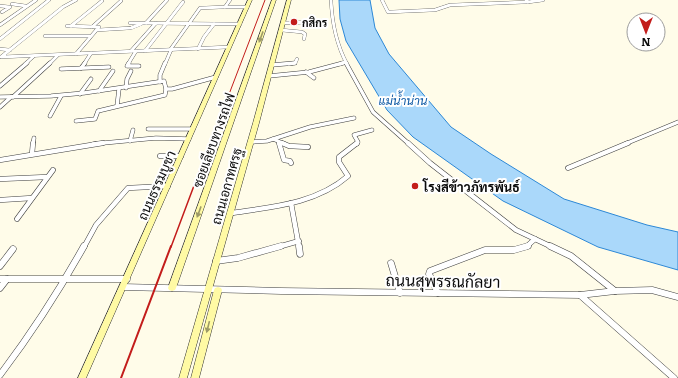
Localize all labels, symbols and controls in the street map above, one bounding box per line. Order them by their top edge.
north arrow [626,12,666,52]
place label: กสิกร [302,14,328,30]
marker: กสิกร [289,17,299,27]
one-way arrow [258,31,264,43]
text: N [641,35,651,51]
street label: ซอยเลียบทางรถไฟ [187,90,239,190]
water label: แม่น้ำน่าน [379,90,428,109]
street label: ถนนเอกาทศรฐ [206,145,246,227]
street label: ถนนธรรมบูชา [132,147,181,223]
place label: โรงสีข้าวภัทรพันธ์ [422,177,521,196]
marker: โรงสีข้าวภัทรพันธ์ [410,181,420,191]
one-way arrow [195,206,201,218]
street label: ถนนสุพรรณกัลยา [385,267,501,294]
one-way arrow [205,321,211,334]

